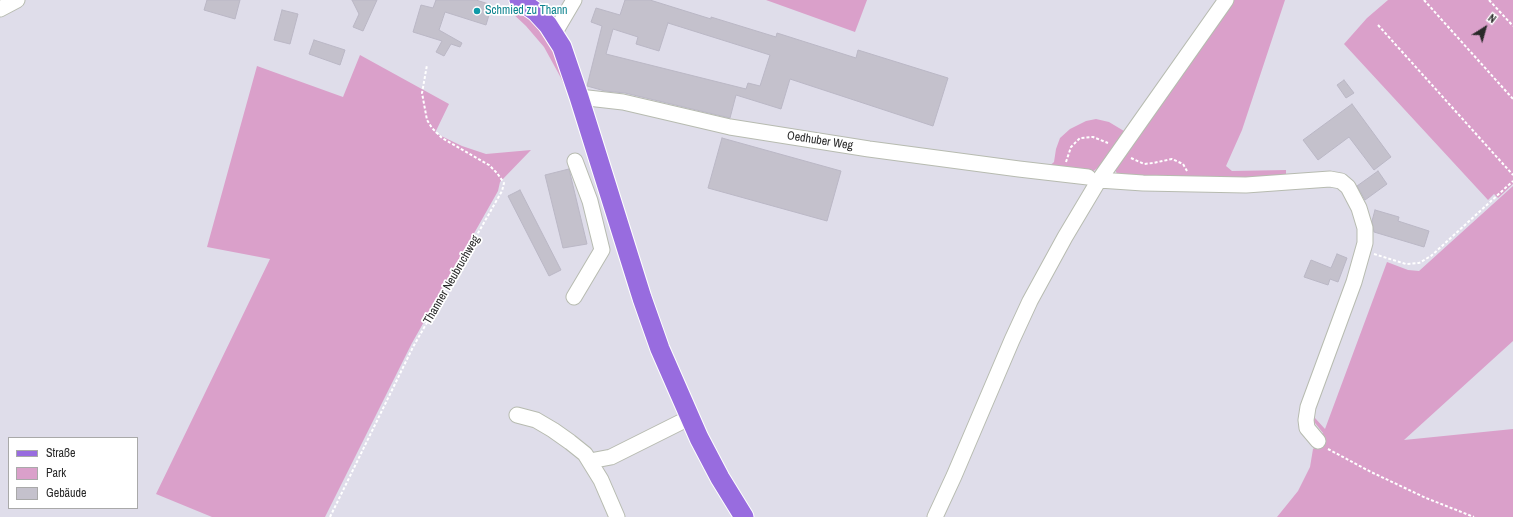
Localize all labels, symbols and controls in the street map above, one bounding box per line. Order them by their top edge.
place label: Schmied zu Thann [485,4,568,18]
marker: Schmied zu Thann [472,6,482,16]
north arrow [1465,8,1505,48]
text: N [1485,11,1499,26]
street label: Oedhuber Weg [786,129,854,153]
street label: Thanner Neubruchweg [421,233,483,327]
legend [8,437,138,509]
text: Straße [46,445,76,461]
text: Park [46,465,66,481]
text: Gebäude [46,485,87,501]

